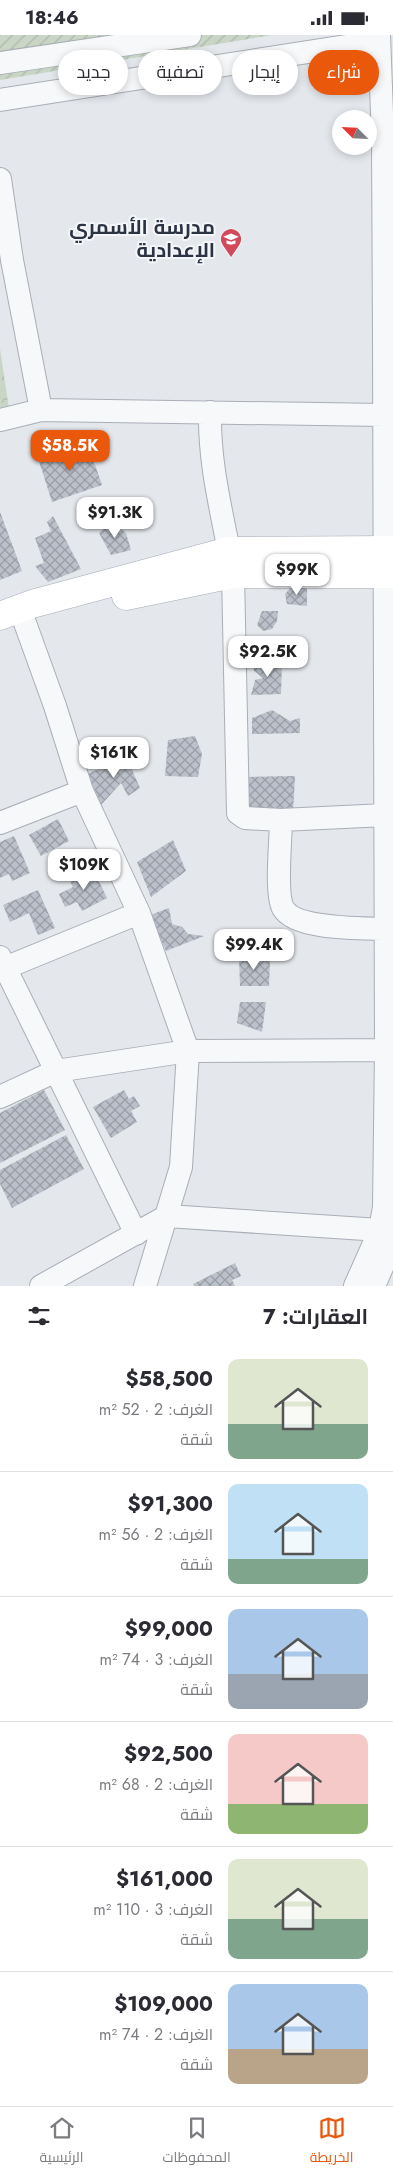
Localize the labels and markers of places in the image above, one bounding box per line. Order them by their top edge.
place label: مدرسة الأسمري الإعدادية [69,213,215,265]
school or university icon: مدرسة الأسمري الإعدادية [219,227,243,258]
pin: $58.5K [29,429,111,472]
pin: $91.3K [74,497,156,539]
pin: $99K [267,553,327,596]
pin: $92.5K [227,635,309,678]
pin: $161K [79,737,149,779]
pin: $109K [49,849,119,891]
pin: $99.4K [213,929,295,971]

